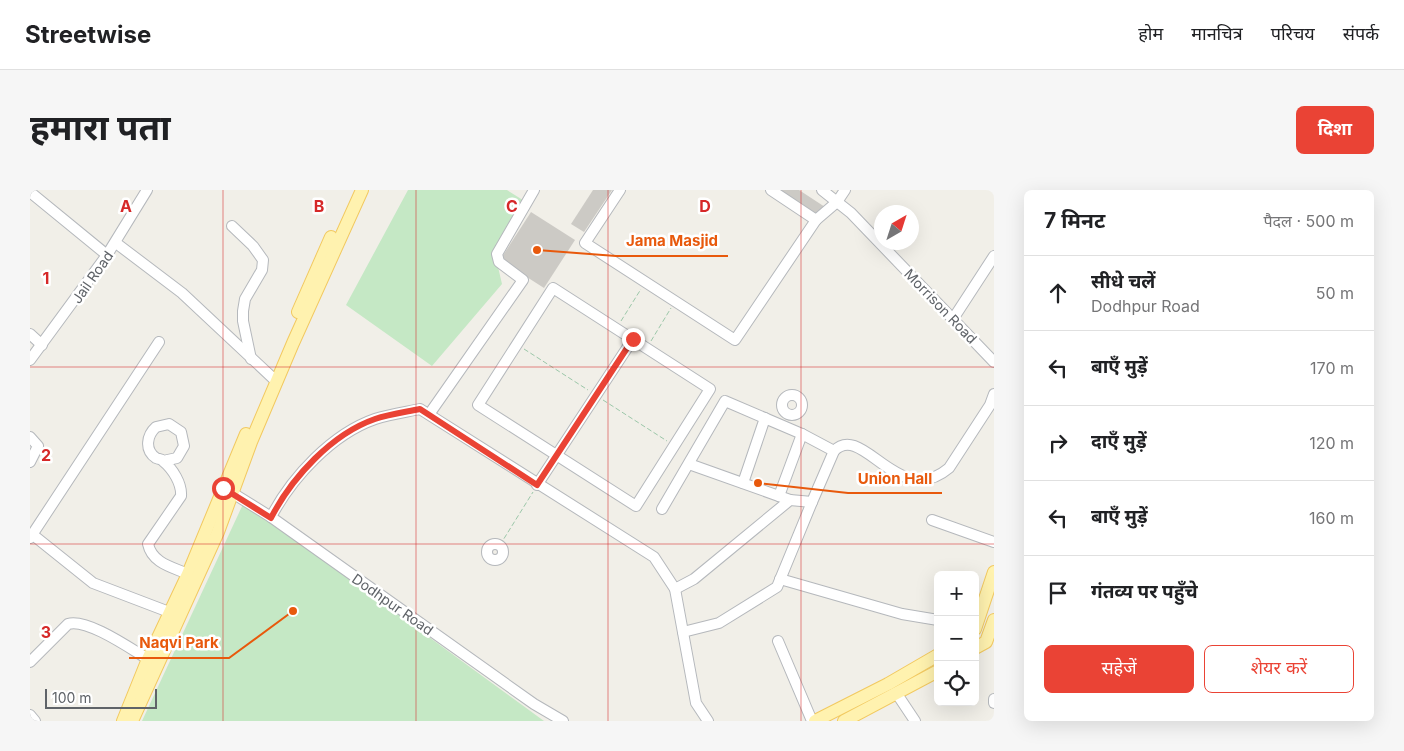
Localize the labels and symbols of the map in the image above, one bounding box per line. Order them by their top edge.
text: A [120,196,132,216]
text: B [314,196,324,216]
text: C [506,196,518,216]
text: D [699,196,711,216]
north arrow [874,205,919,250]
callout: Jama Masjid [616,226,728,256]
text: Jama Masjid [626,231,718,250]
street label: Jail Road [68,247,116,307]
street label: Morrison Road [901,265,981,347]
text: 1 [43,268,49,288]
route end [622,328,645,351]
text: 2 [41,445,51,465]
callout: Union Hall [848,463,942,493]
text: Union Hall [858,469,932,488]
route start [212,477,235,500]
street label: Dodhpur Road [349,570,437,638]
text: 3 [41,622,51,642]
callout: Naqvi Park [129,628,229,658]
text: Naqvi Park [139,633,219,652]
scale bar [45,686,158,709]

